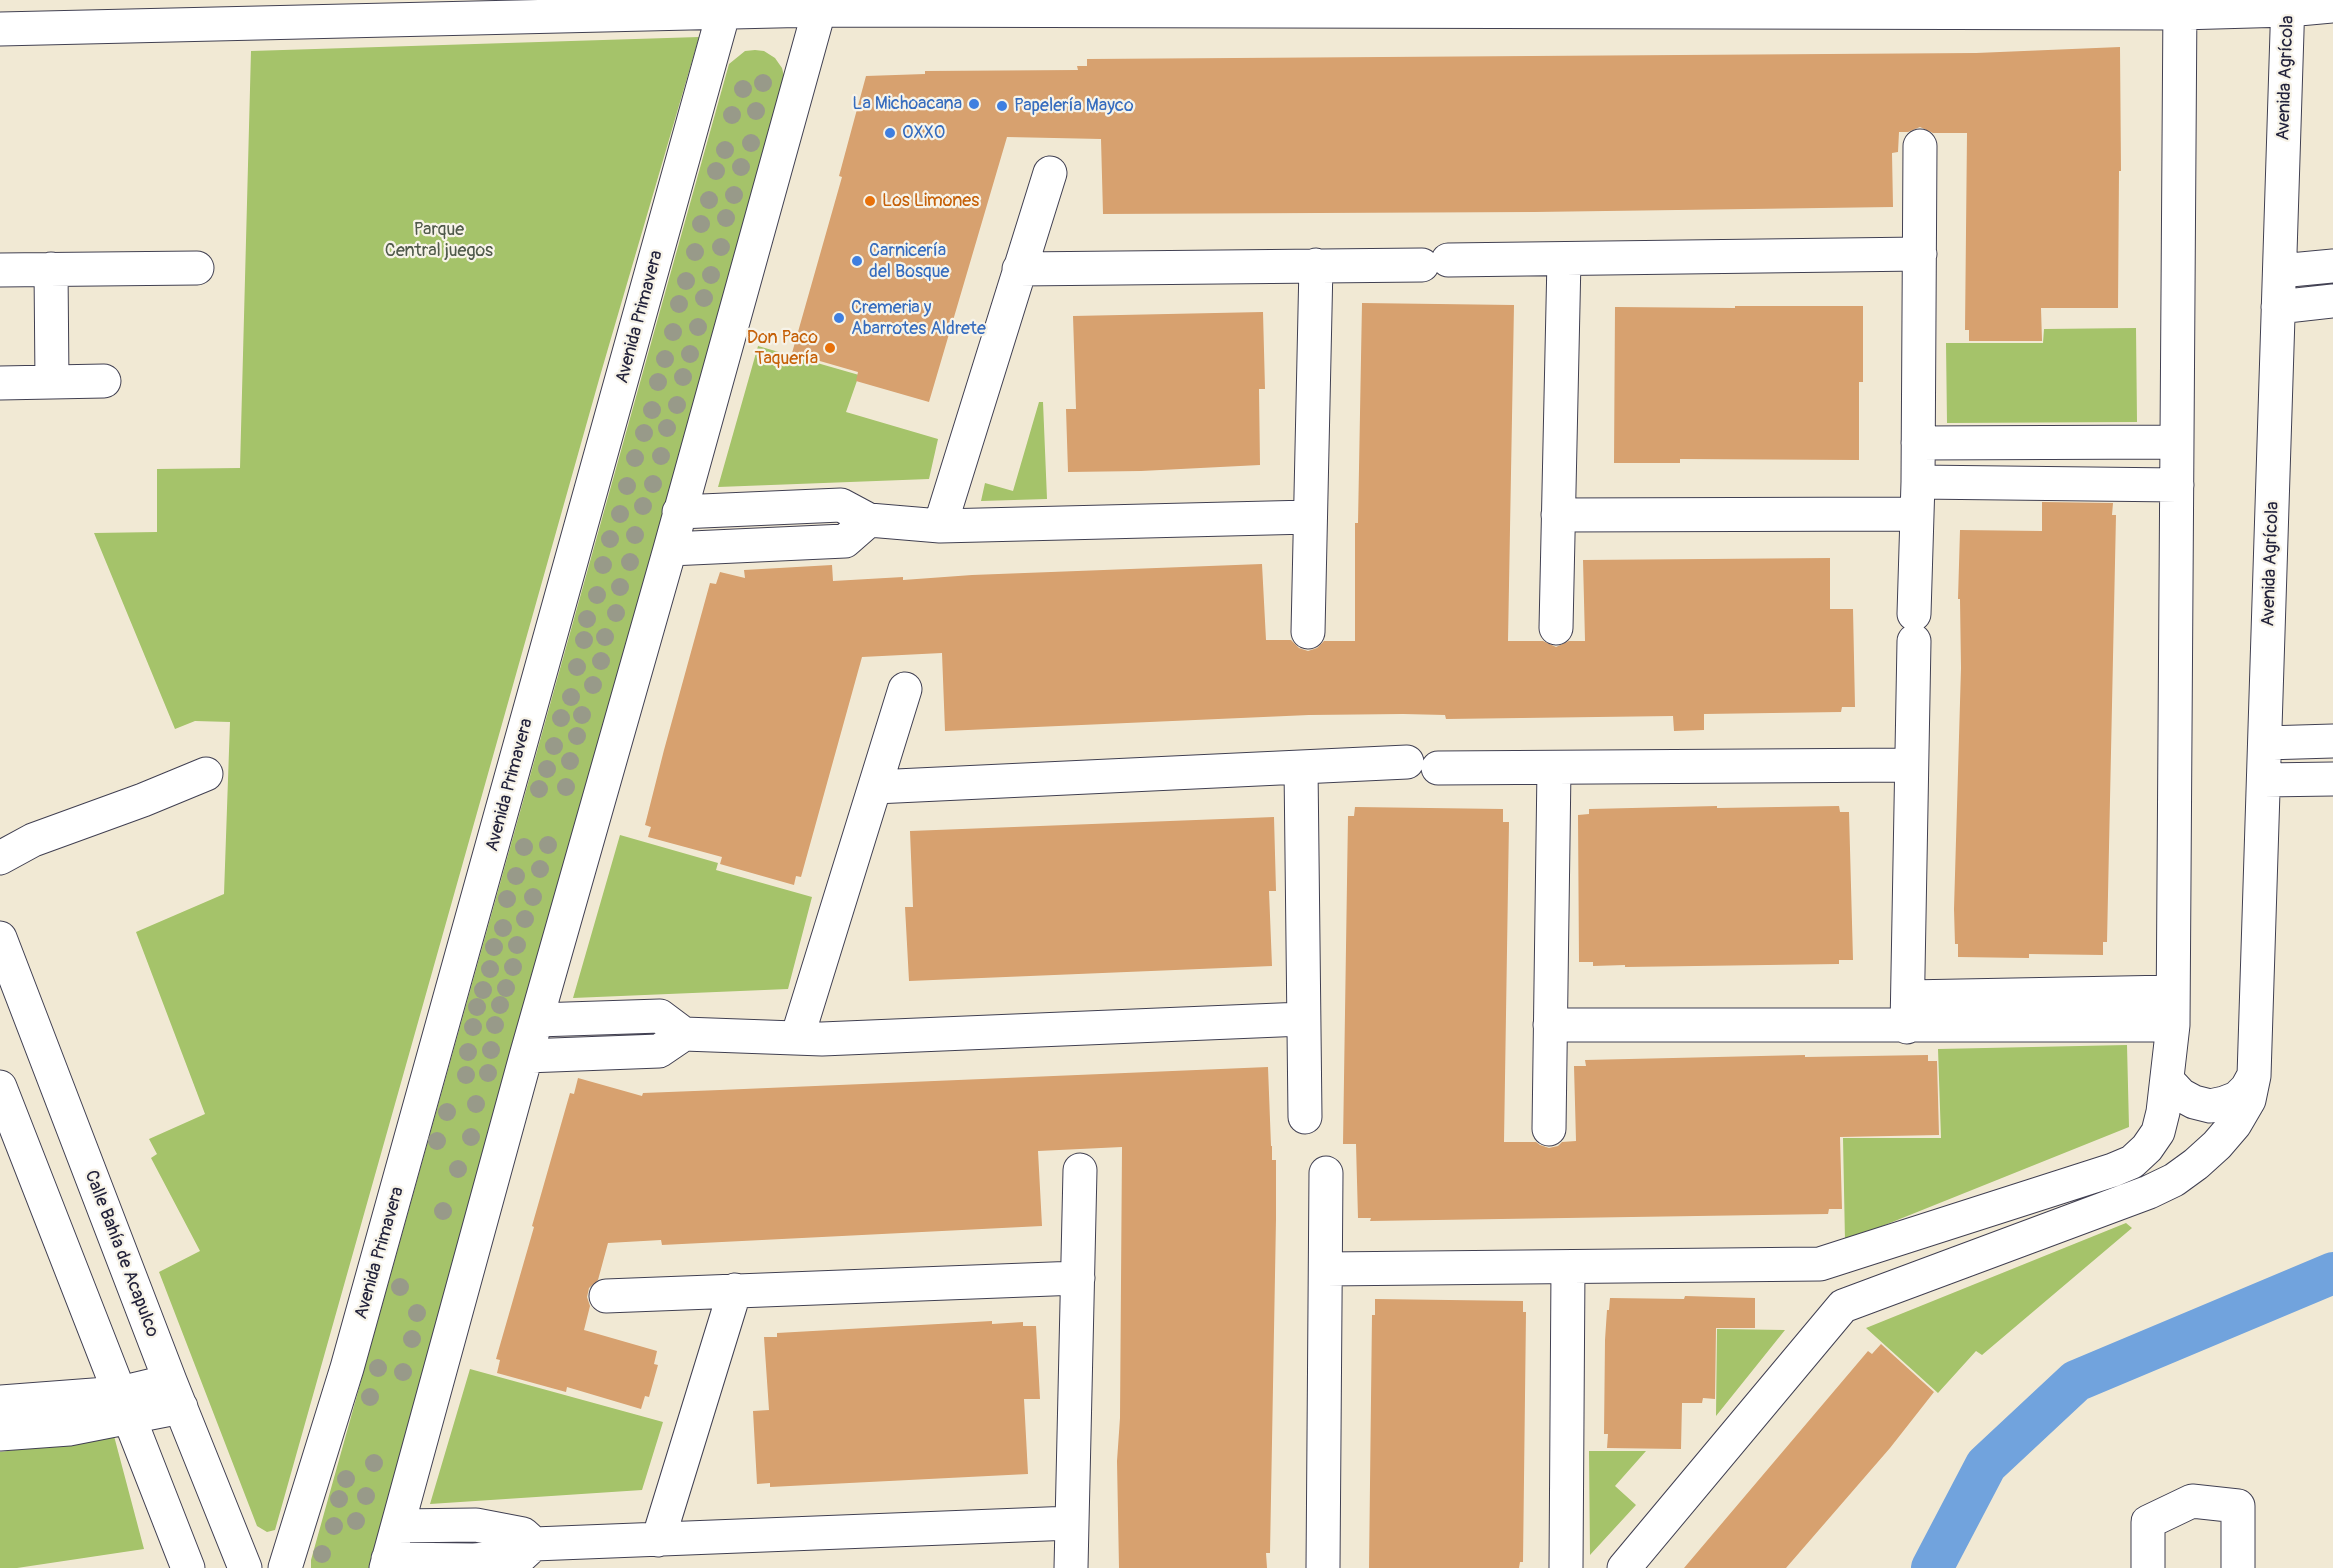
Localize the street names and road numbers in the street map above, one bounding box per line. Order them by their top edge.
street label: Avenida Agrícola [2273,15,2299,141]
street label: Avenida Primavera [612,248,668,386]
street label: Avenida Agrícola [2258,501,2284,627]
street label: Avenida Primavera [482,716,538,854]
street label: Calle Bahía de Acapulco [79,1168,163,1340]
street label: Avenida Primavera [351,1184,409,1322]

